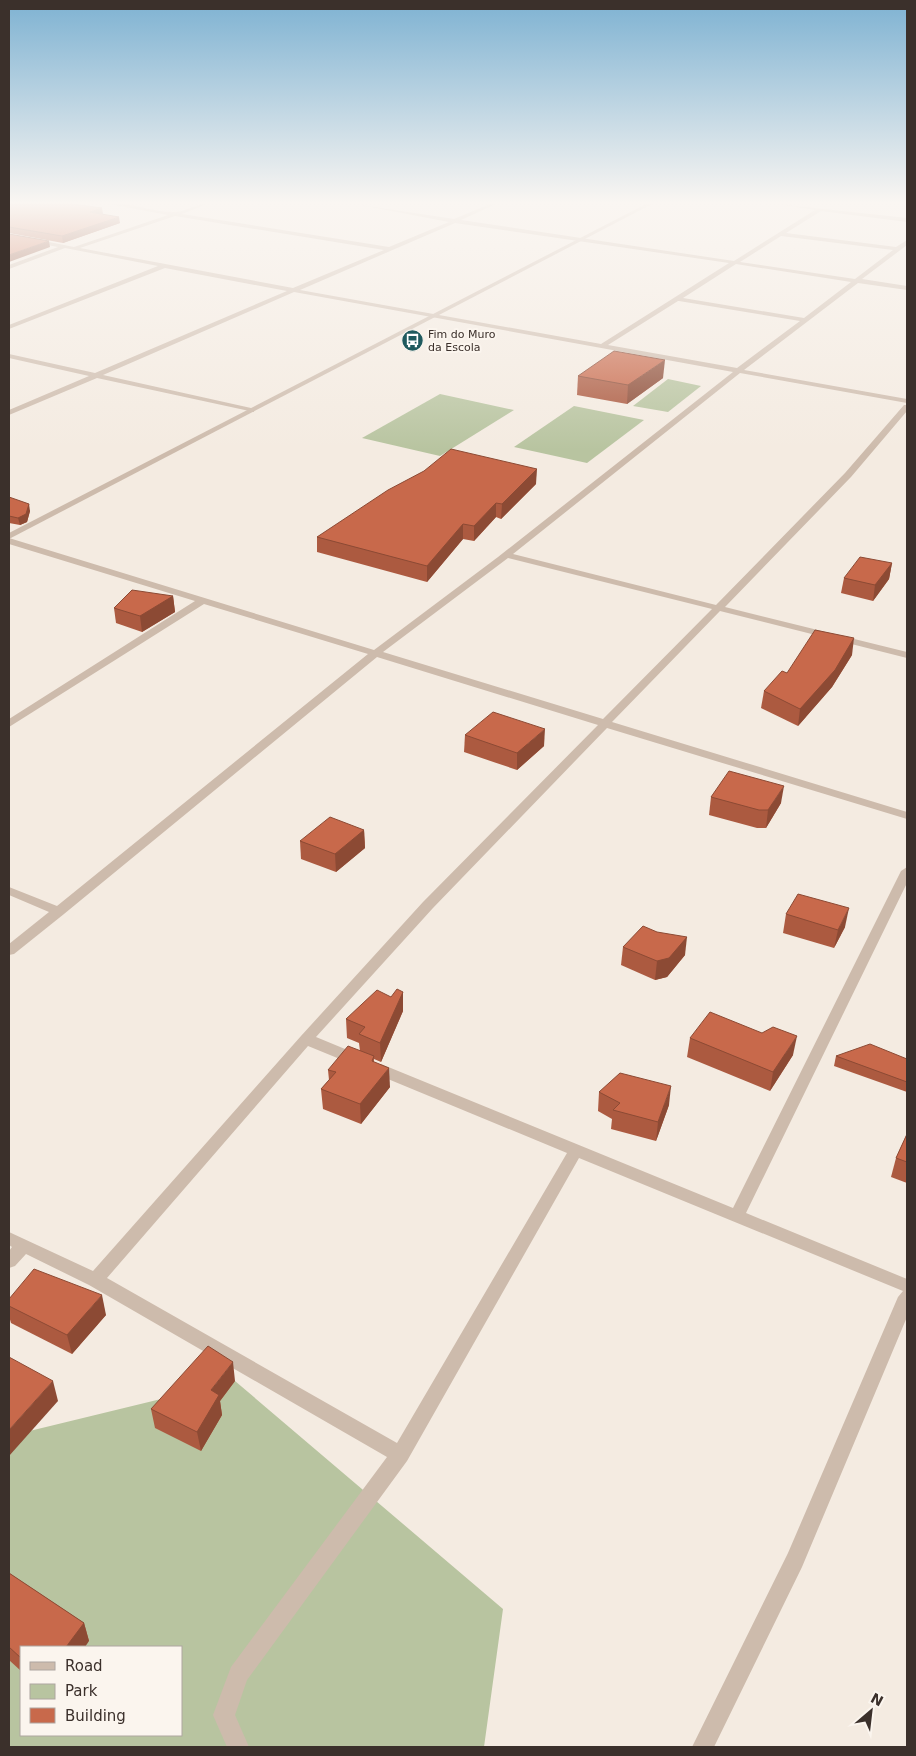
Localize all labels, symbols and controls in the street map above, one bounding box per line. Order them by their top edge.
bus stop icon: Fim do Muro da Escola [400,328,424,352]
place label: Fim do Muro da Escola [428,328,496,354]
legend [20,1646,182,1736]
text: Road [65,1657,103,1675]
text: Park [65,1682,98,1700]
north arrow [846,1686,896,1736]
text: N [868,1690,886,1709]
text: Building [65,1707,126,1725]

